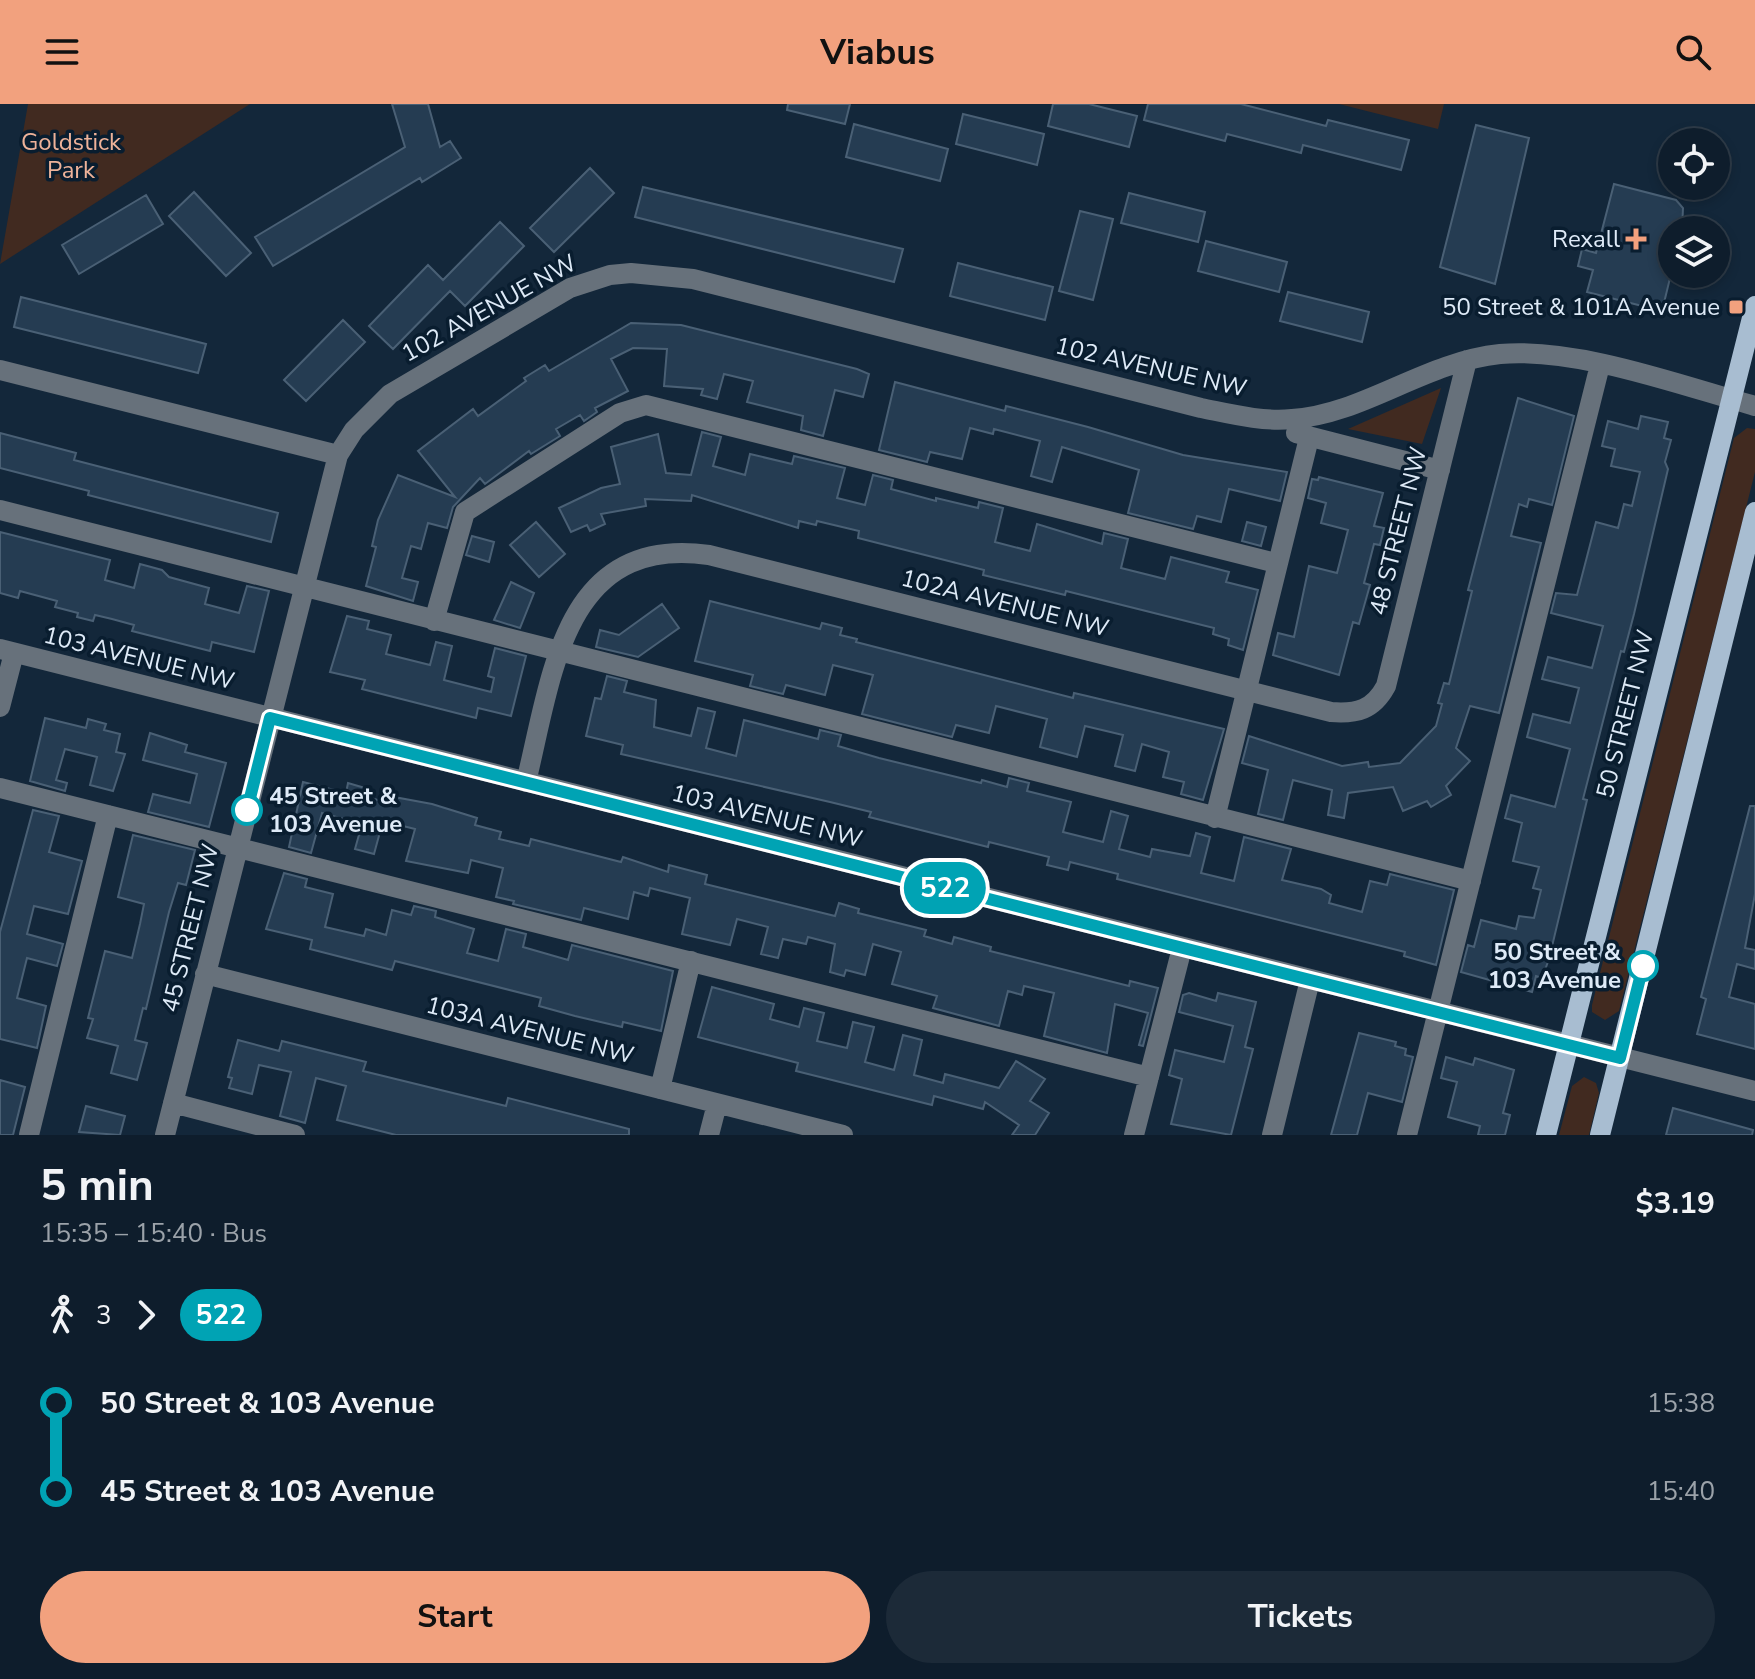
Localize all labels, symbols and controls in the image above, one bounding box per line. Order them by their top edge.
text: Viabus [820,28,935,77]
icon: menu [40,30,84,74]
icon: search [1671,30,1715,74]
park label: Goldstick Park [21,126,122,186]
map controls [1658,128,1730,288]
button: locate [1658,128,1730,200]
button: layers [1658,216,1730,288]
place label: Rexall [1552,223,1620,255]
marker: Rexall [1627,230,1645,248]
street label: 102 AVENUE NW [396,247,582,369]
place label: 50 Street & 101A Avenue [1442,291,1720,323]
marker: 50 Street & 101A Avenue [1727,298,1745,316]
street label: 102 AVENUE NW [1052,329,1250,405]
street label: 48 STREET NW [1362,444,1434,618]
street label: 102A AVENUE NW [898,562,1112,644]
street label: 103 AVENUE NW [40,619,238,697]
street label: 50 STREET NW [1589,627,1661,801]
street label: 103 AVENUE NW [668,777,866,855]
place label: 45 Street & 103 Avenue [269,780,402,840]
marker: 45 Street & 103 Avenue [232,795,262,825]
street label: 45 STREET NW [154,841,226,1015]
line badge: 522 [899,862,991,914]
text: 522 [920,869,970,907]
place label: 50 Street & 103 Avenue [1488,936,1622,996]
marker: 50 Street & 103 Avenue [1628,951,1658,981]
street label: 103A AVENUE NW [423,989,637,1071]
text: 5 min [40,1156,154,1216]
text: $3.19 [1636,1183,1715,1224]
text: 15:35 – 15:40 · Bus [40,1216,267,1251]
icon: walk [40,1293,84,1337]
icon: forward [124,1293,168,1337]
text: 522 [196,1296,246,1334]
text: 3 [96,1298,112,1333]
text: 50 Street & 103 Avenue [100,1383,434,1424]
text: 15:38 [1647,1386,1715,1421]
text: 45 Street & 103 Avenue [100,1471,434,1512]
text: 15:40 [1647,1474,1715,1509]
button: Start [40,1571,870,1663]
button: Tickets [886,1571,1715,1663]

